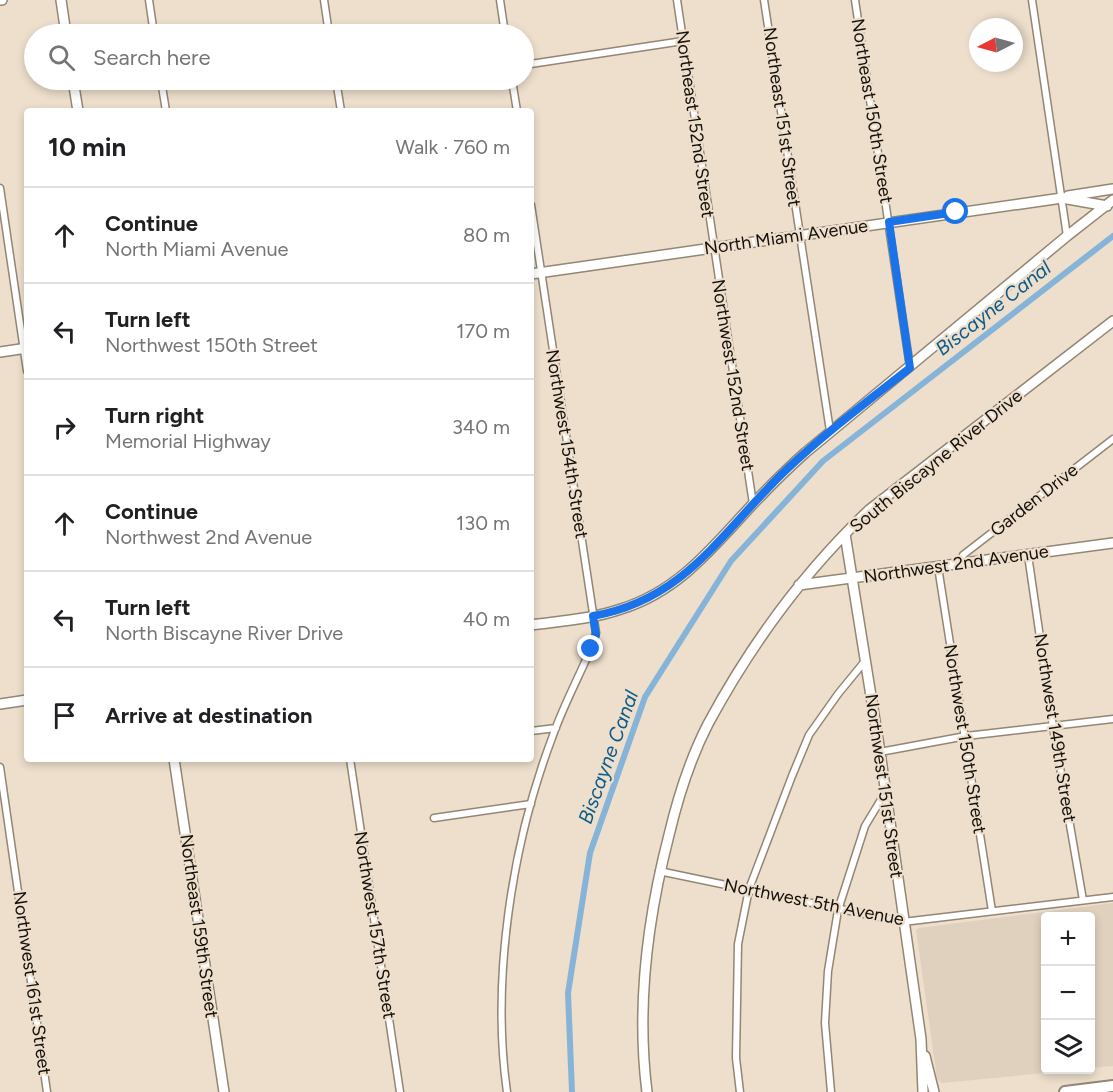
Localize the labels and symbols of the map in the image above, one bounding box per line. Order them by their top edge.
street label: Northeast 150th Street [847,17,898,205]
north arrow [969,18,1023,72]
street label: Northeast 151st Street [758,26,806,208]
street label: Northeast 152nd Street [671,29,719,219]
route start [942,198,968,224]
street label: North Miami Avenue [703,215,869,259]
water label: Biscayne Canal [930,255,1056,361]
street label: Northwest 152nd Street [707,278,759,473]
street label: Northwest 154th Street [541,348,593,540]
street label: South Biscayne River Drive [845,385,1027,537]
street label: Garden Drive [986,459,1082,541]
street label: Northwest 2nd Avenue [862,540,1050,588]
street label: Northwest 149th Street [1029,632,1081,824]
route end [577,635,603,661]
street label: Northwest 150th Street [939,643,991,836]
water label: Biscayne Canal [573,687,643,827]
street label: Northwest 151st Street [860,692,908,880]
street label: Northwest 157th Street [349,830,401,1021]
street label: Northeast 159th Street [175,833,223,1020]
street label: Northwest 5th Avenue [722,874,906,930]
street label: Northwest 161st Street [8,890,56,1077]

